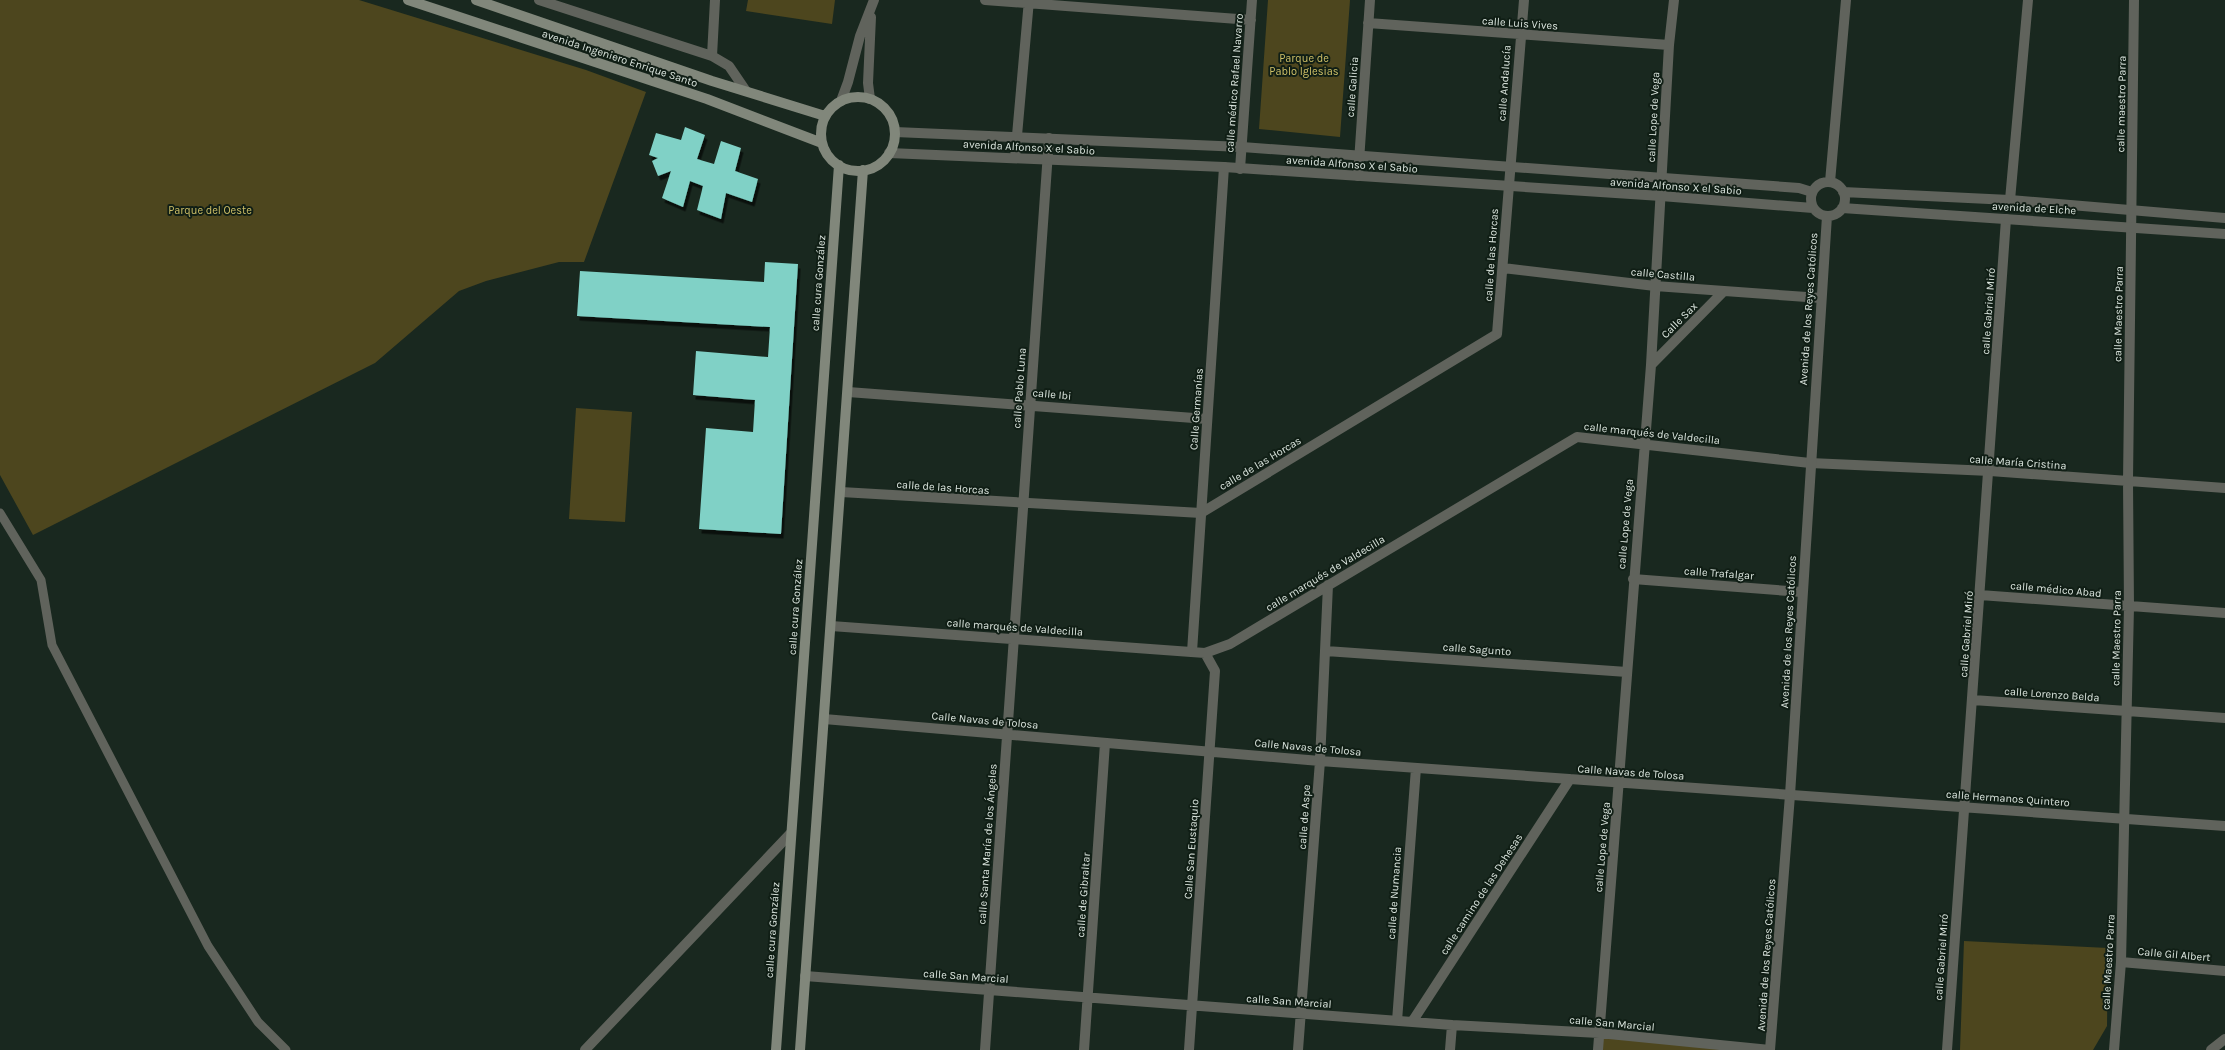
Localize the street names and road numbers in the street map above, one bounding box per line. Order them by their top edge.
street label: calle médico Rafael Navarro [1223,13,1246,153]
street label: calle Luis Vives [1482,14,1559,33]
street label: avenida Ingeniero Enrique Santo [540,27,699,90]
street label: calle Andalucía [1495,44,1514,122]
street label: calle maestro Parra [2114,55,2129,153]
street label: calle Galicia [1344,56,1361,118]
street label: calle Lope de Vega [1645,71,1662,163]
street label: avenida Alfonso X el Sabio [963,138,1095,157]
street label: avenida Alfonso X el Sabio [1286,153,1418,176]
street label: avenida Alfonso X el Sabio [1610,175,1742,198]
street label: avenida de Elche [1992,200,2077,217]
street label: calle de las Horcas [1482,208,1501,302]
street label: Avenida de los Reyes Católicos [1797,232,1820,386]
street label: calle cura González [809,235,828,331]
street label: calle Castilla [1630,265,1696,284]
street label: calle Maestro Parra [2111,266,2126,362]
street label: calle Gabriel Miró [1979,267,1998,355]
street label: Calle Sax [1659,299,1700,341]
street label: calle Pablo Luna [1010,347,1029,429]
street label: Calle Germanías [1187,367,1206,450]
street label: calle Ibi [1032,386,1072,403]
street label: calle marqués de Valdecilla [1583,420,1721,447]
street label: calle de las Horcas [1217,434,1304,493]
street label: calle María Cristina [1969,453,2067,472]
street label: calle de las Horcas [896,478,990,497]
street label: calle Lope de Vega [1615,478,1636,570]
street label: calle marqués de Valdecilla [1263,533,1387,614]
street label: Avenida de los Reyes Católicos [1778,555,1799,709]
street label: calle cura González [786,559,805,655]
street label: calle Trafalgar [1684,565,1754,582]
street label: calle médico Abad [2010,579,2102,600]
street label: calle Gabriel Miró [1957,590,1976,678]
street label: calle Maestro Parra [2109,590,2124,686]
street label: calle marqués de Valdecilla [946,616,1084,639]
street label: calle Sagunto [1442,641,1512,658]
street label: calle Lorenzo Belda [2004,685,2100,704]
street label: Calle Navas de Tolosa [931,709,1039,732]
street label: Calle Navas de Tolosa [1254,736,1362,759]
street label: Calle Navas de Tolosa [1577,762,1685,783]
street label: calle Santa María de los Ángeles [973,763,1000,925]
street label: calle de Aspe [1296,784,1313,850]
street label: calle Hermanos Quintero [1946,788,2070,809]
street label: Calle San Eustaquio [1182,799,1201,900]
street label: calle Lope de Vega [1592,801,1613,893]
street label: calle camino de las Dehesas [1437,831,1526,957]
street label: calle de Numancia [1385,846,1404,940]
street label: calle de Gibraltar [1074,852,1093,938]
street label: Avenida de los Reyes Católicos [1755,878,1778,1032]
street label: calle cura González [763,882,782,978]
street label: calle Gabriel Miró [1932,913,1951,1001]
street label: calle Maestro Parra [2099,914,2117,1010]
street label: Calle Gil Albert [2137,945,2211,964]
street label: calle San Marcial [923,967,1009,986]
street label: calle San Marcial [1246,992,1332,1011]
street label: calle San Marcial [1569,1013,1655,1034]

